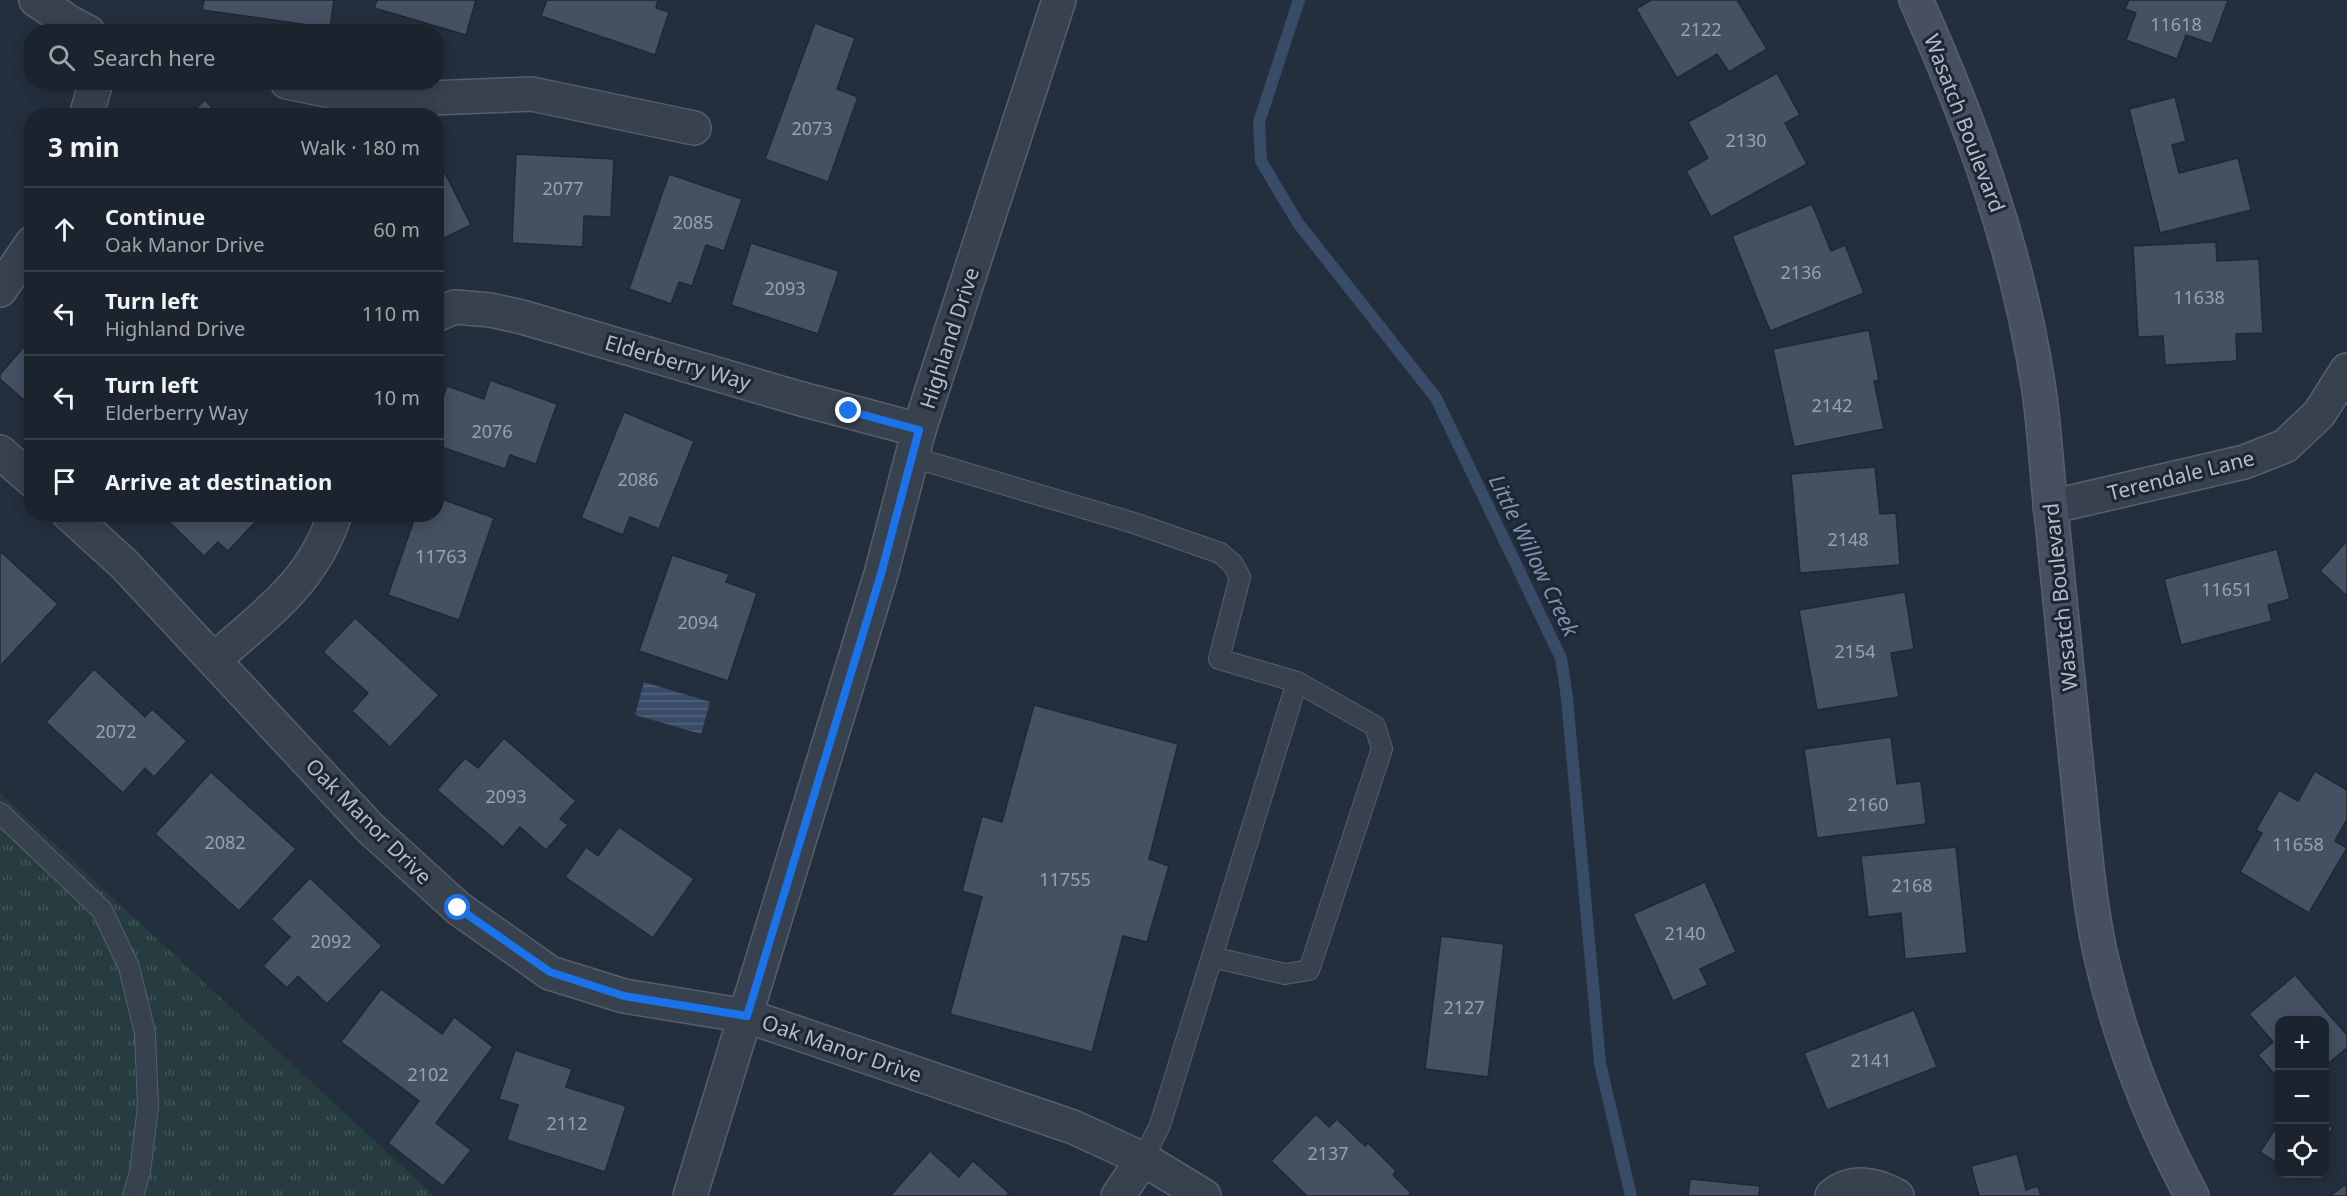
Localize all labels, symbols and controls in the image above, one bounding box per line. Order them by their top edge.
house number: 11618 [2150,12,2202,36]
house number: 2122 [1680,17,1722,41]
search box [24,24,444,90]
street label: Wasatch Boulevard [1918,30,2012,216]
icon: search [45,41,78,74]
text: Search here [93,42,215,72]
house number: 2073 [791,116,833,140]
house number: 2130 [1725,128,1767,152]
text: 3 min [48,129,120,165]
text: Walk · 180 m [301,134,420,161]
house number: 2077 [542,176,584,200]
text: Continue [105,201,205,231]
house number: 2085 [672,210,714,234]
icon: ahead [48,213,81,246]
text: 60 m [373,216,420,243]
text: Oak Manor Drive [105,231,264,258]
house number: 2136 [1780,260,1822,284]
street label: Highland Drive [913,264,985,412]
house number: 2093 [764,276,806,300]
text: Turn left [105,285,199,315]
house number: 11638 [2173,285,2225,309]
icon: left [48,297,81,330]
text: 110 m [362,300,420,327]
text: Highland Drive [105,315,245,342]
street label: Elderberry Way [602,328,754,396]
text: Turn left [105,369,199,399]
icon: left [48,381,81,414]
text: 10 m [373,384,420,411]
house number: 2142 [1811,393,1853,417]
route end [835,397,861,423]
text: Elderberry Way [105,399,248,426]
house number: 2076 [471,419,513,443]
street label: Terendale Lane [2105,443,2257,507]
icon: arrive [48,465,81,498]
text: Arrive at destination [105,466,332,496]
house number: 2086 [617,467,659,491]
water label: Little Willow Creek [1483,469,1588,642]
street label: Wasatch Boulevard [2036,502,2084,692]
house number: 2148 [1827,527,1869,551]
house number: 11763 [415,544,467,568]
house number: 11651 [2201,577,2253,601]
house number: 2094 [677,610,719,634]
house number: 2154 [1834,639,1876,663]
house number: 2072 [95,719,137,743]
street label: Oak Manor Drive [300,752,438,890]
house number: 2093 [485,784,527,808]
house number: 2160 [1847,792,1889,816]
house number: 2082 [204,830,246,854]
house number: 11658 [2272,832,2324,856]
house number: 11755 [1039,867,1091,891]
house number: 2168 [1891,873,1933,897]
route start [444,894,470,920]
house number: 2140 [1664,921,1706,945]
house number: 2092 [310,929,352,953]
house number: 2127 [1443,995,1485,1019]
street label: Oak Manor Drive [758,1008,926,1088]
map controls [2275,1016,2329,1178]
button: + [2275,1016,2329,1070]
house number: 2141 [1850,1048,1892,1072]
house number: 2102 [407,1062,449,1086]
button: − [2275,1070,2329,1124]
house number: 2112 [546,1111,588,1135]
button: locate [2275,1124,2329,1178]
house number: 2137 [1307,1141,1349,1165]

